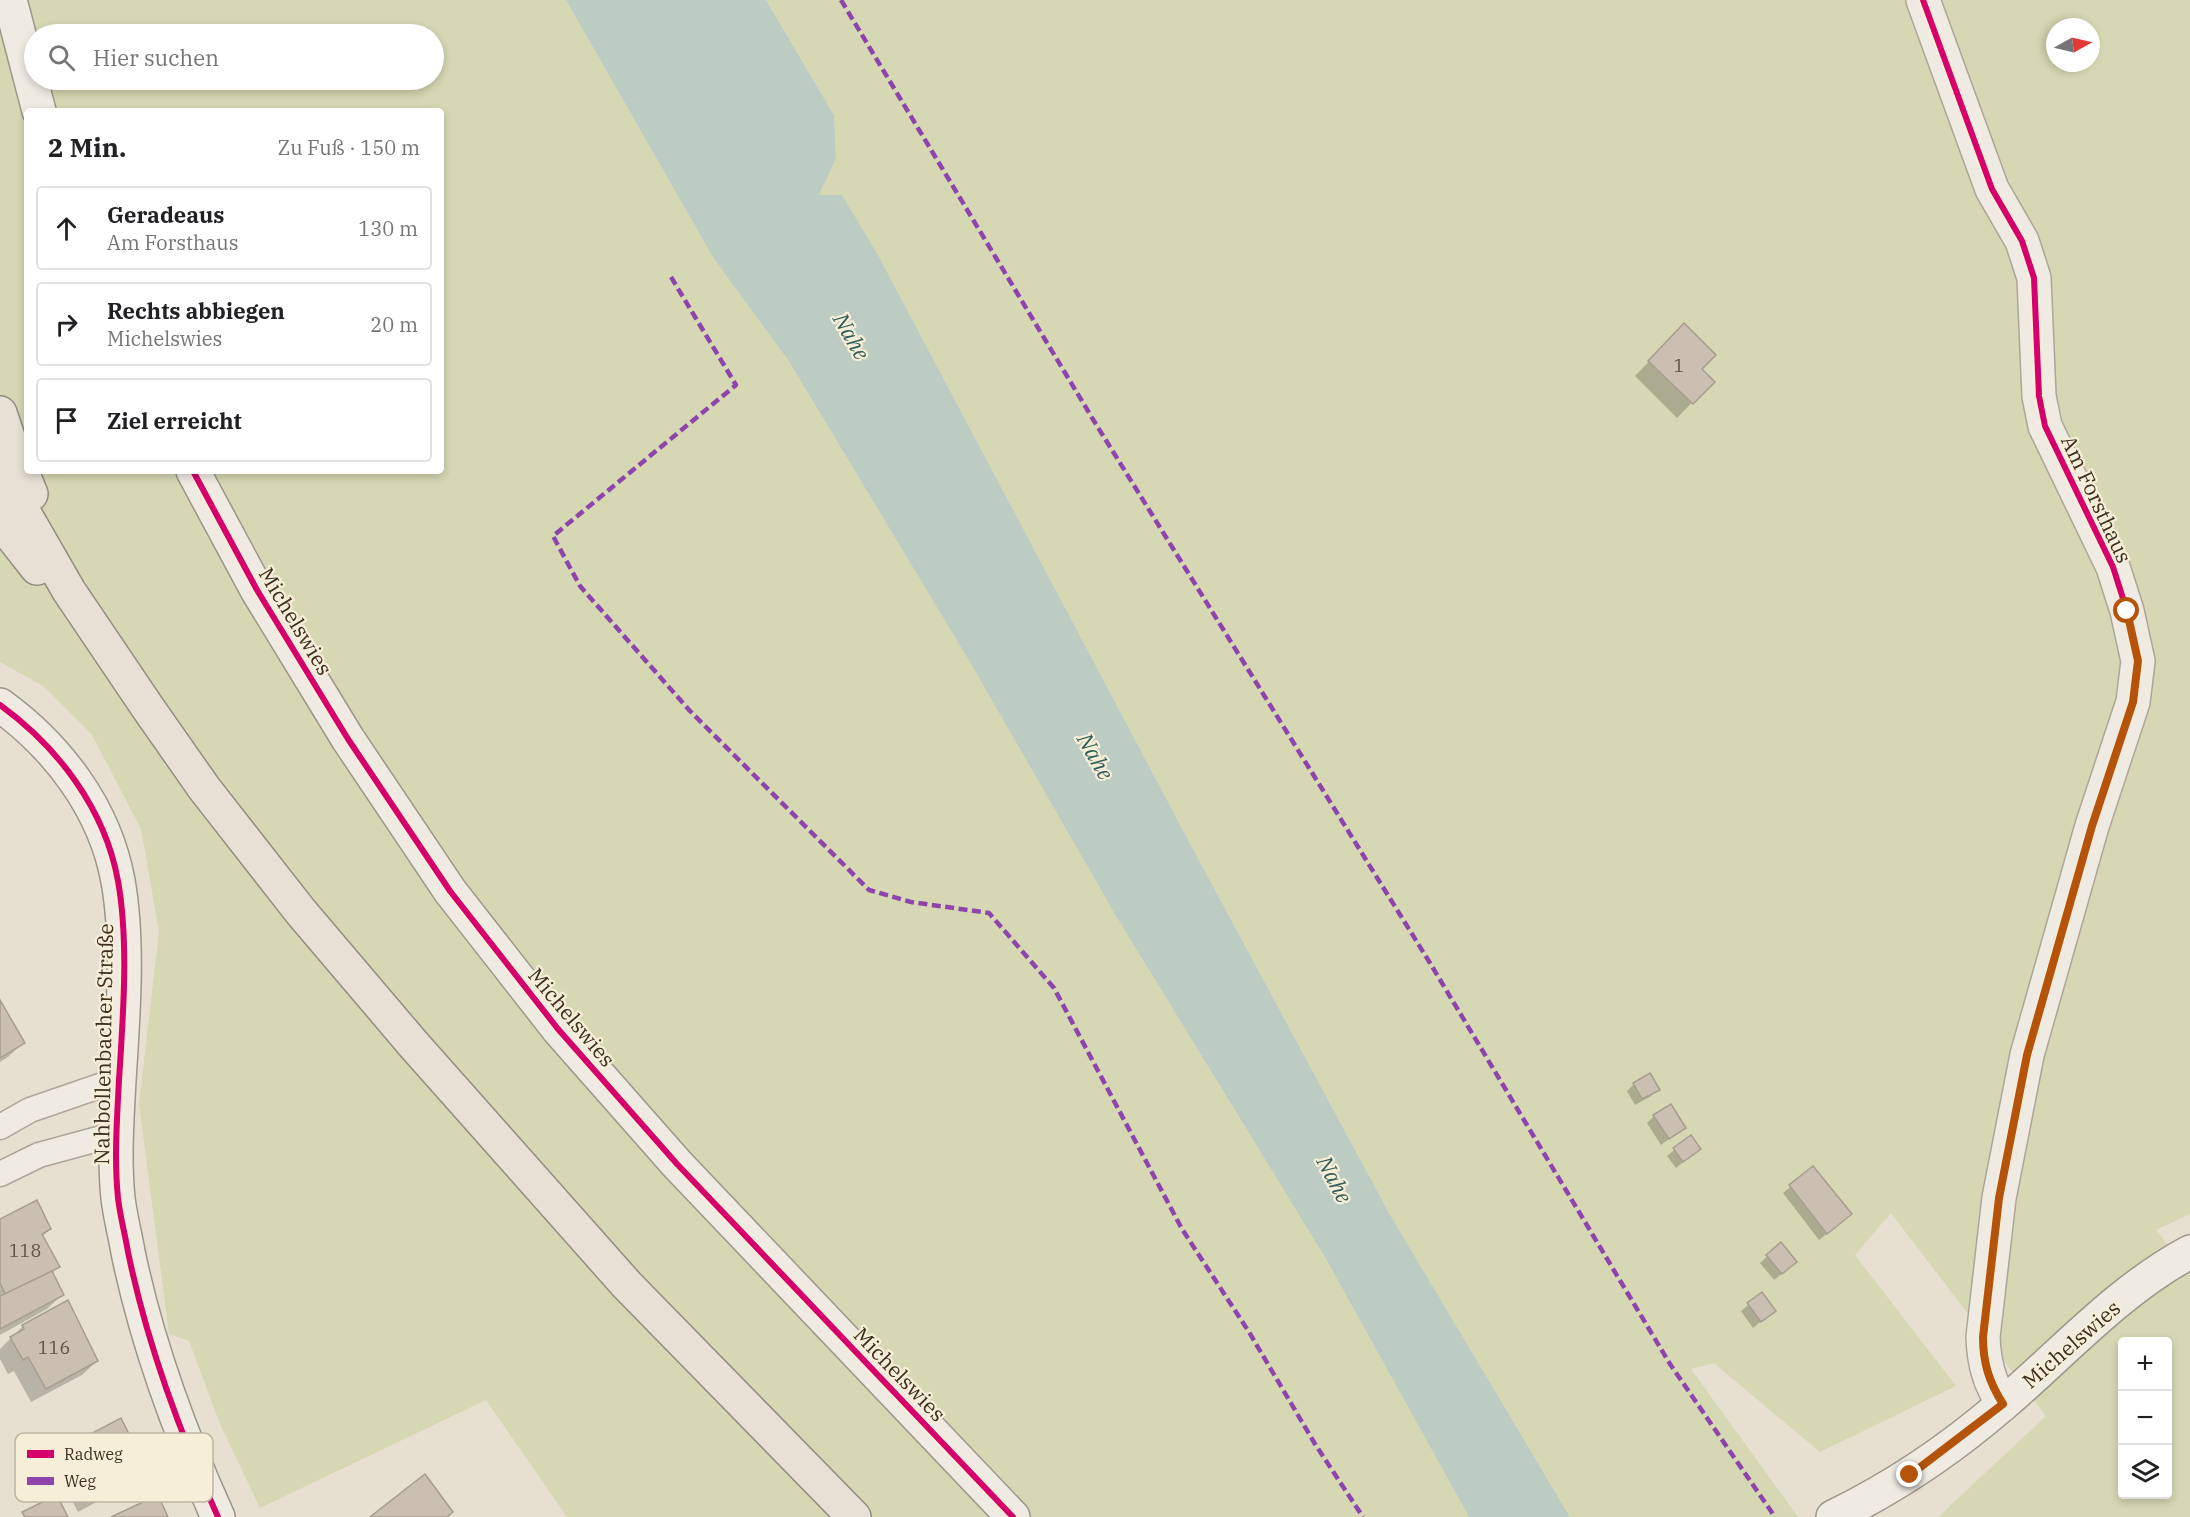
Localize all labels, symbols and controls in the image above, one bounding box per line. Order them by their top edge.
north arrow [2046,18,2100,72]
search box [24,24,444,90]
icon: search [45,41,78,74]
text: Hier suchen [93,43,219,72]
text: 2 Min. [48,130,126,164]
text: Zu Fuß · 150 m [278,134,420,161]
text: Geradeaus [107,200,224,229]
icon: ahead [50,212,83,245]
text: 130 m [358,215,418,242]
text: Am Forsthaus [107,229,238,256]
text: Rechts abbiegen [107,296,285,325]
water label: Nahe [827,306,877,365]
icon: right [50,308,83,341]
text: 20 m [370,311,418,338]
text: Michelswies [107,325,222,352]
house number: 1 [1674,354,1684,377]
icon: arrive [50,404,83,437]
text: Ziel erreicht [107,406,242,435]
street label: Am Forsthaus [2055,431,2139,567]
street label: Michelswies [253,562,339,680]
route start [2113,597,2139,623]
water label: Nahe [1071,726,1121,785]
street label: Nahbollenbacher Straße [87,923,119,1165]
street label: Michelswies [522,962,622,1072]
water label: Nahe [1310,1149,1359,1208]
house number: 118 [9,1239,41,1262]
street label: Michelswies [2016,1294,2126,1394]
street label: Michelswies [848,1321,952,1427]
house number: 116 [38,1336,70,1359]
map controls [2118,1337,2172,1499]
button: + [2118,1337,2172,1391]
button: − [2118,1391,2172,1445]
legend [15,1433,213,1502]
text: Radweg [64,1444,123,1464]
button: layers [2118,1445,2172,1499]
route end [1896,1461,1922,1487]
text: Weg [64,1471,96,1491]

